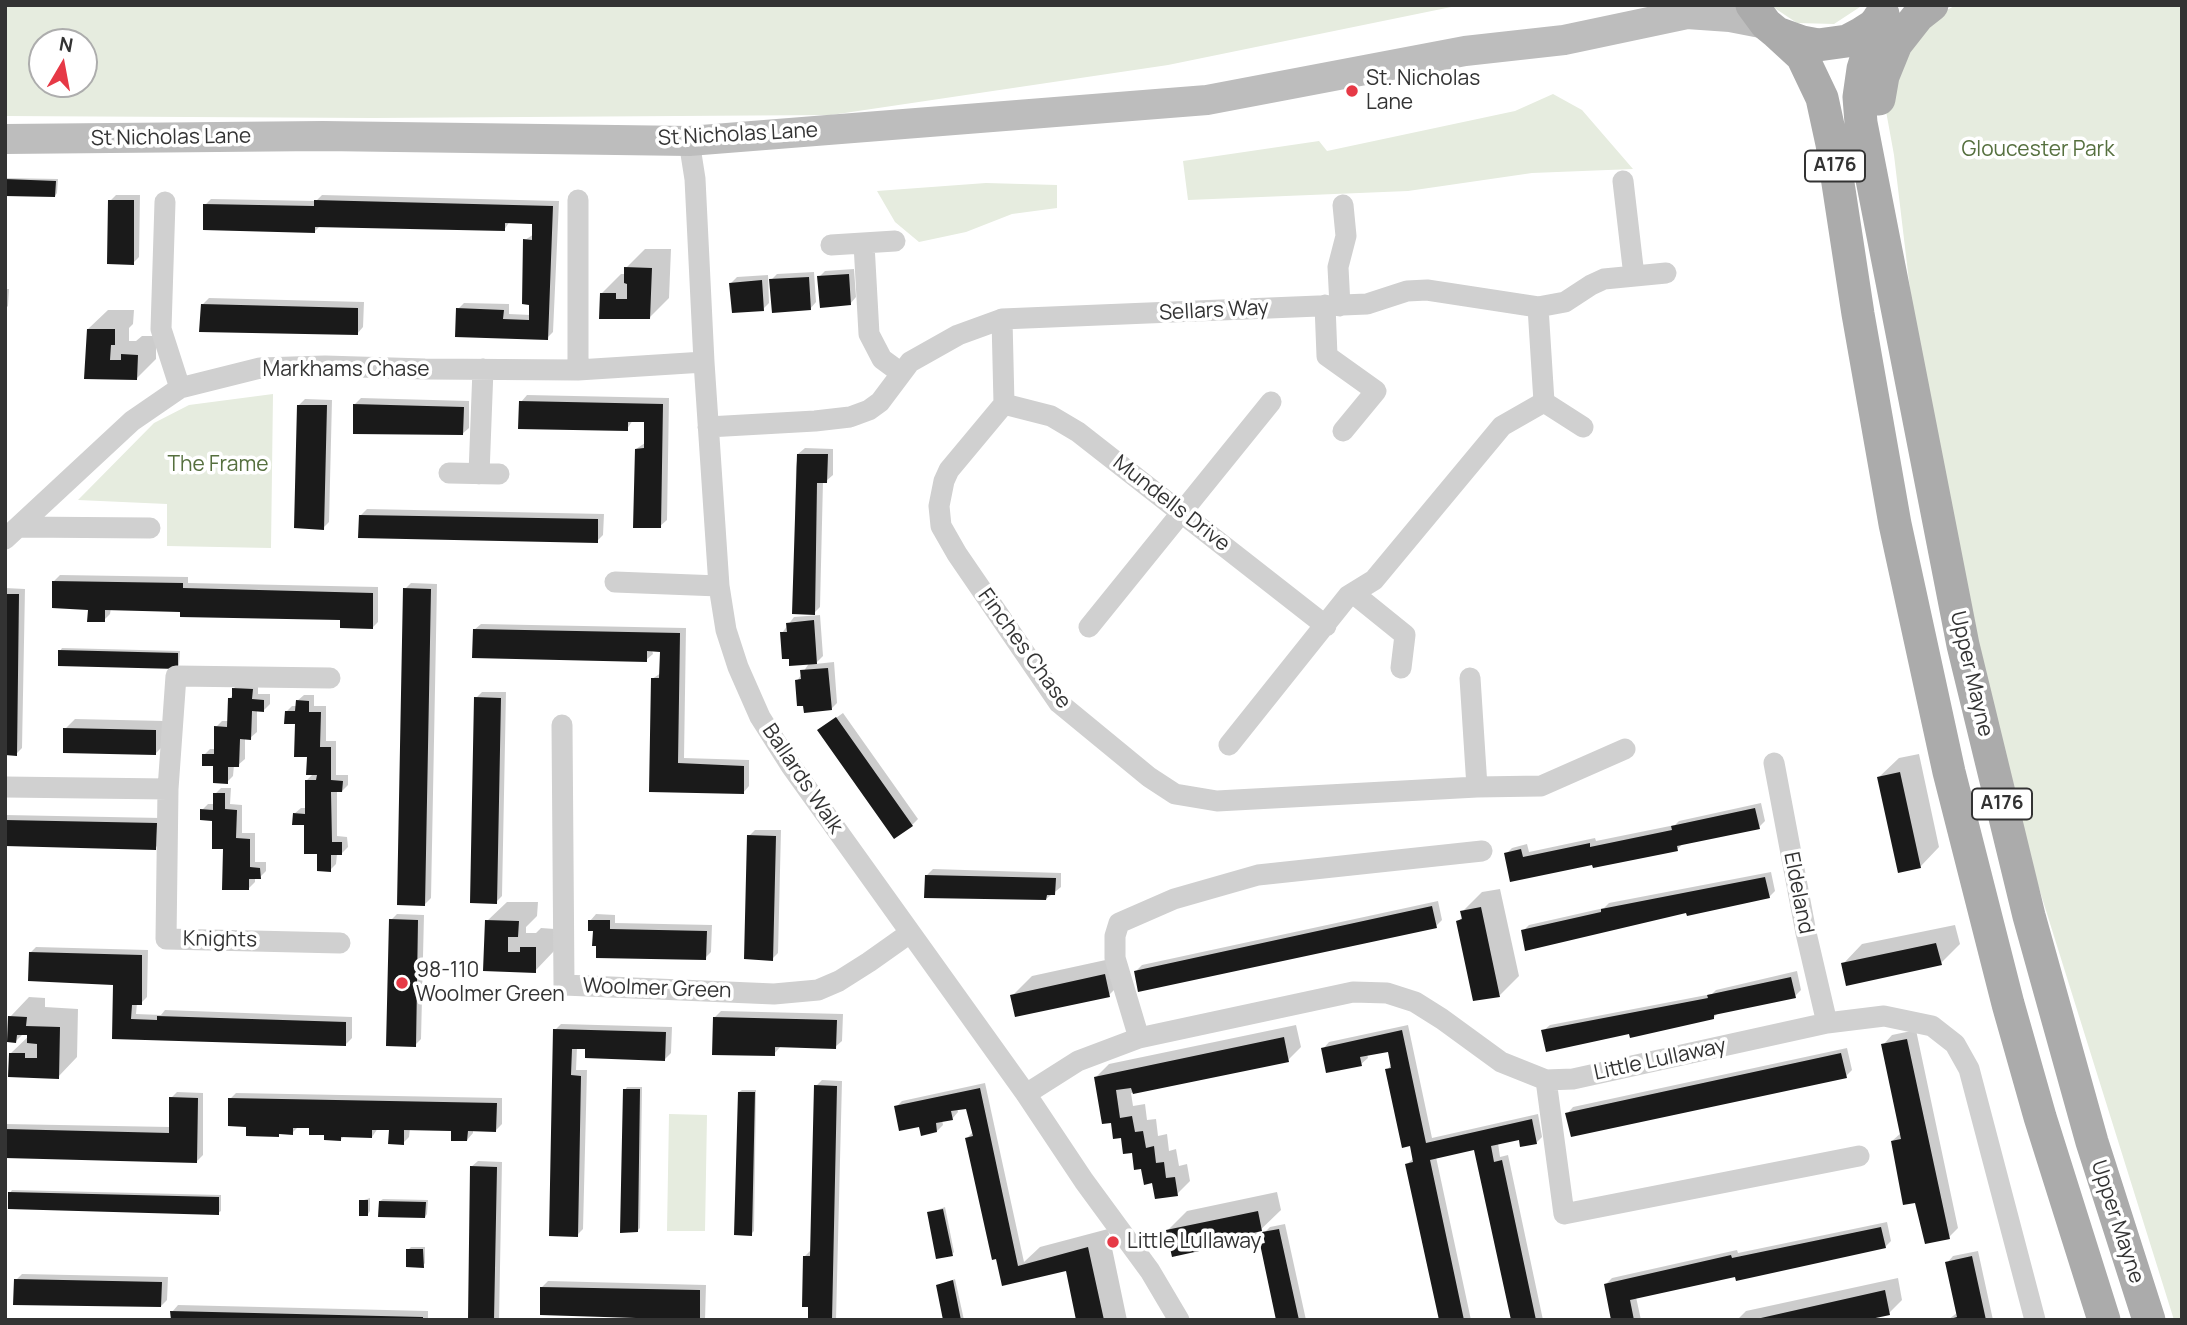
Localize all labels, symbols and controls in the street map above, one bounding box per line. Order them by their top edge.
north arrow [28,28,98,98]
text: N [57,30,75,58]
place label: St. Nicholas Lane [1366,66,1480,116]
marker: St. Nicholas Lane [1344,83,1360,99]
street label: St Nicholas Lane [657,118,819,152]
street label: St Nicholas Lane [91,124,251,152]
park label: Gloucester Park [1961,137,2115,163]
road number: A176 [1805,150,1865,182]
street label: Sellars Way [1158,296,1270,326]
street label: Markhams Chase [263,357,429,383]
street label: Mundells Drive [1108,451,1234,557]
park label: The Frame [168,452,268,478]
street label: Finches Chase [972,584,1076,714]
street label: Upper Mayne [1944,609,1998,739]
street label: Ballards Walk [756,719,848,839]
road number: A176 [1972,789,2032,820]
street label: Eldeland [1778,850,1818,936]
street label: Knights [183,927,257,953]
place label: 98-110 Woolmer Green [416,958,565,1008]
street label: Woolmer Green [582,974,732,1004]
marker: 98-110 Woolmer Green [394,975,410,991]
street label: Little Lullaway [1592,1034,1728,1086]
street label: Upper Mayne [2085,1157,2149,1287]
place label: Little Lullaway [1127,1229,1261,1255]
marker: Little Lullaway [1105,1234,1121,1250]

